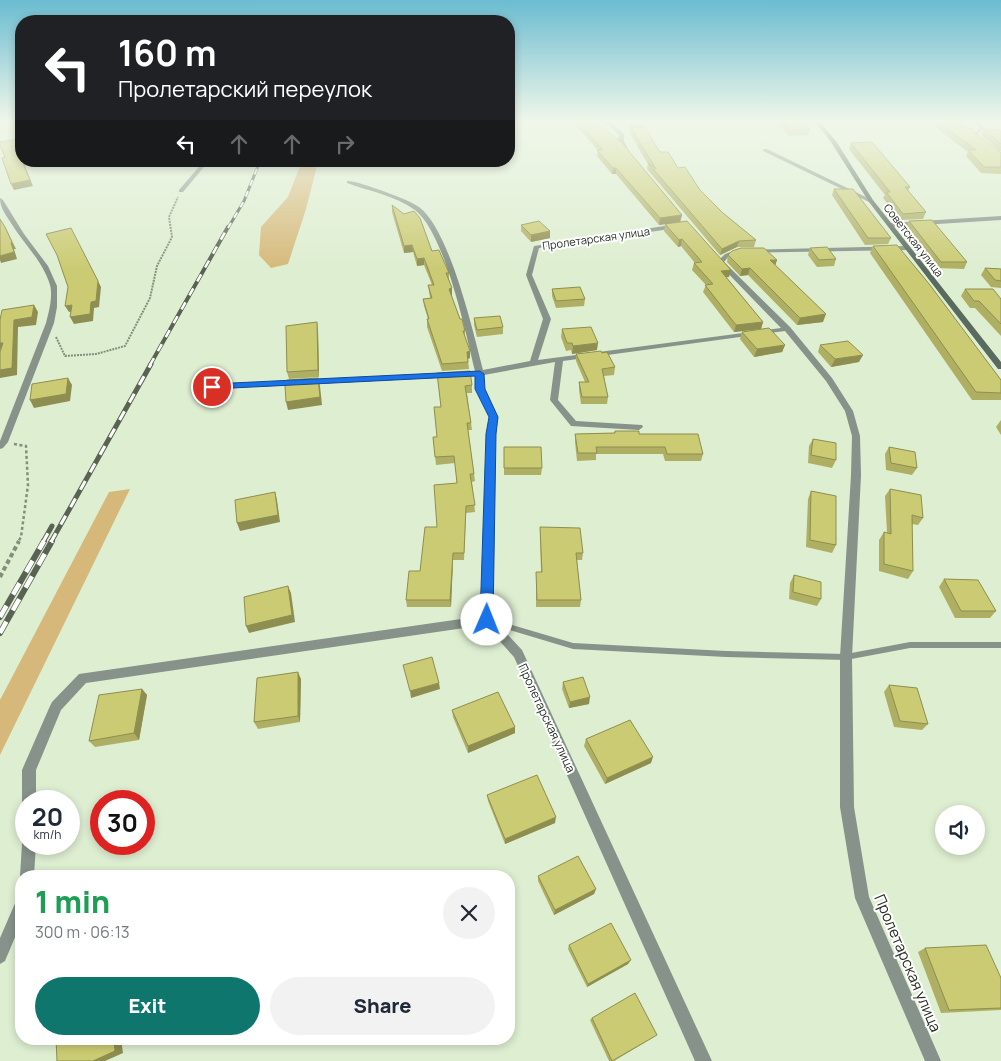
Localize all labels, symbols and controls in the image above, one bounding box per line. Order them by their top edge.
text: 160 m [118,29,217,77]
icon: left [35,35,100,100]
text: Пролетарский переулок [118,74,372,104]
icon: left [172,130,200,158]
icon: ahead [225,130,253,158]
icon: ahead [278,130,306,158]
icon: right [331,130,359,158]
street label: Советская улица [881,200,947,280]
street label: Пролетарская улица [541,223,651,253]
pin [191,366,233,408]
icon: arrive [198,373,226,401]
position arrow [460,593,512,645]
street label: Пролетарская улица [514,661,580,775]
speed limit sign: 30 [90,790,155,855]
text: 20 [32,799,63,834]
map controls [935,805,985,855]
button: sound [935,805,985,855]
text: km/h [34,826,61,843]
text: 1 min [35,881,110,922]
button: close [443,887,495,939]
street label: Пролетарская улица [869,891,947,1035]
text: 300 m · 06:13 [35,921,130,943]
button: Exit [35,977,260,1035]
button: Share [270,977,495,1035]

